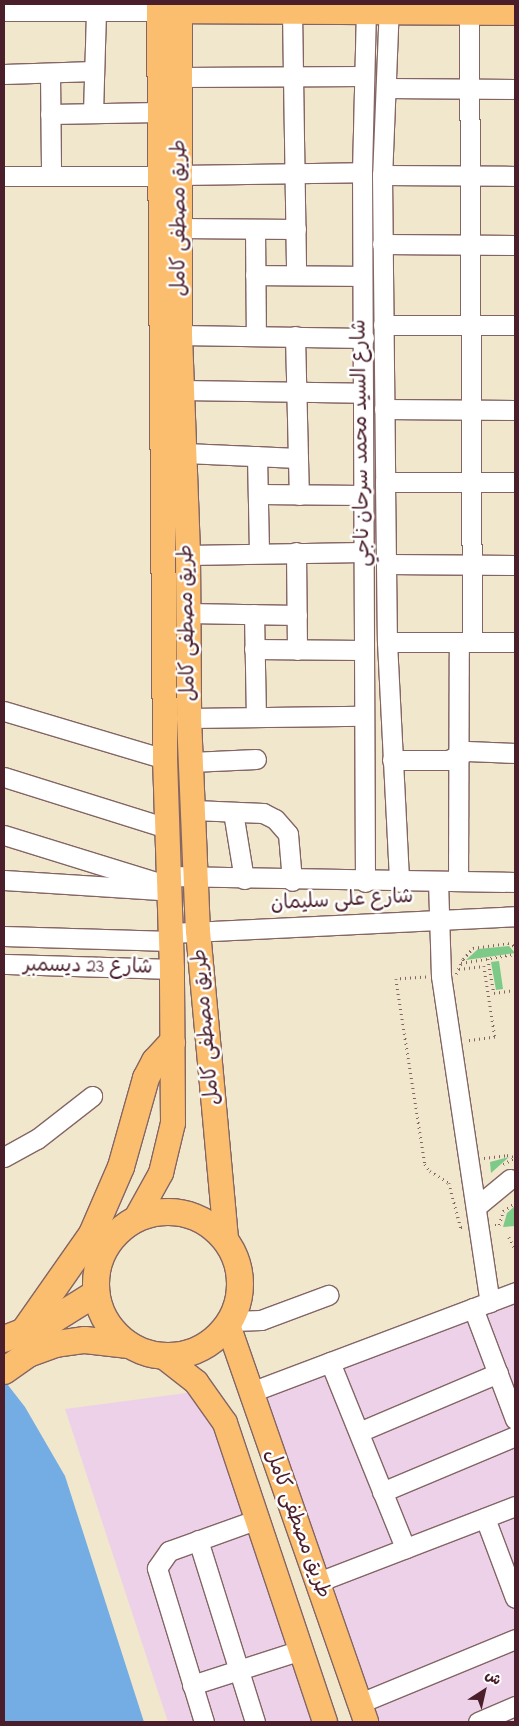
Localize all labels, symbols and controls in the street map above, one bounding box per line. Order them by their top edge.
street label: طريق مصطفى كامل [168,140,192,296]
street label: شارع السيد محمد سرحان ناجي [348,319,376,567]
street label: طريق مصطفى كامل [175,544,201,702]
street label: شارع على سليمان [270,885,414,917]
street label: طريق مصطفى كامل [188,948,226,1106]
street label: شارع 23 ديسمبر [23,954,153,980]
street label: طريق مصطفى كامل [259,1446,335,1602]
text: ش [481,1665,505,1691]
north arrow [459,1666,509,1716]

